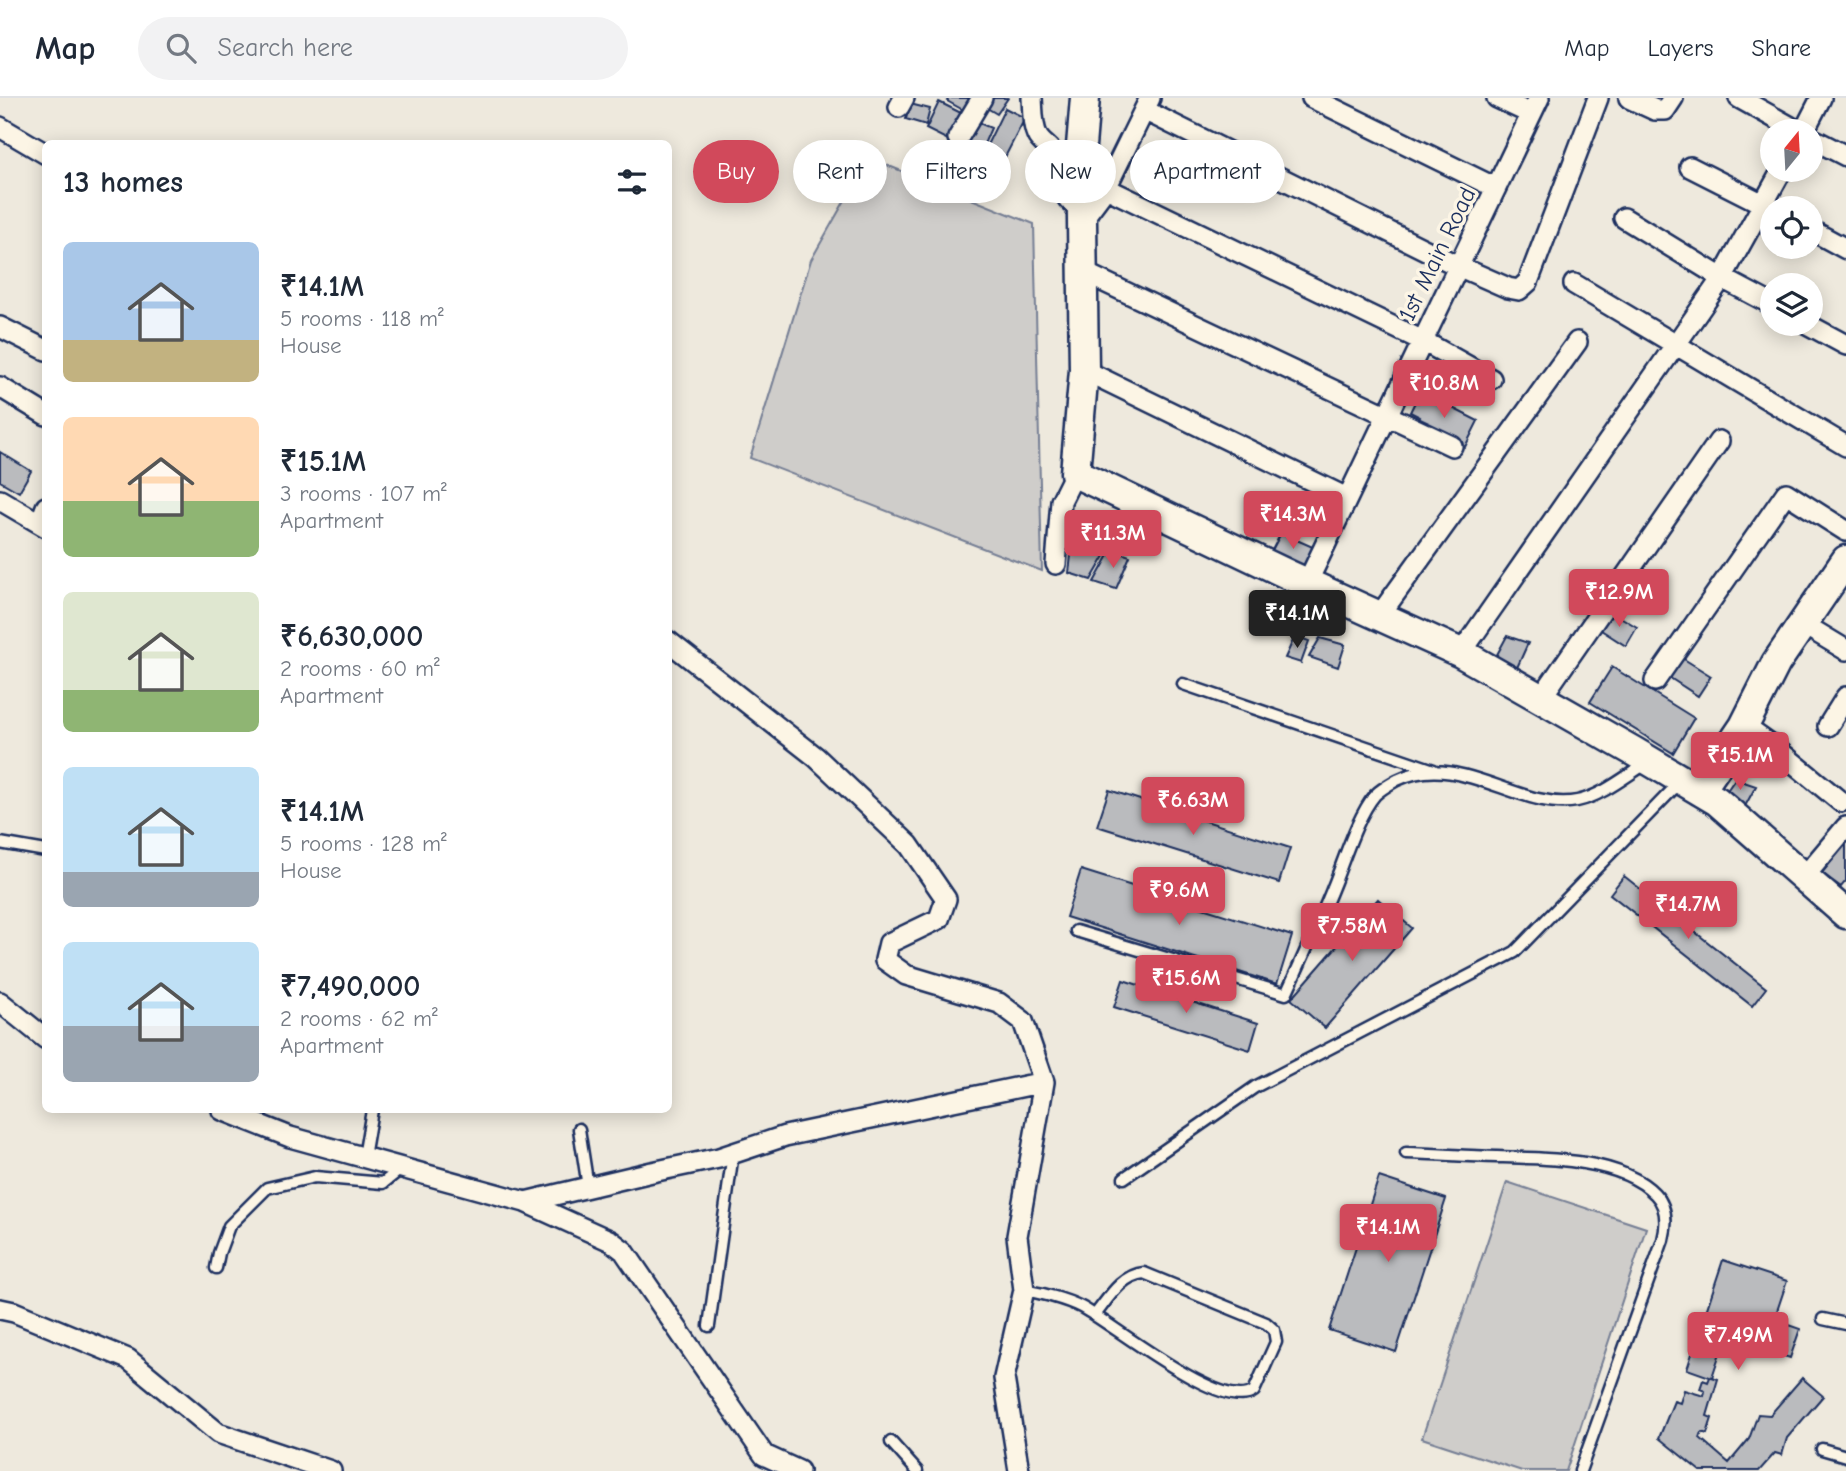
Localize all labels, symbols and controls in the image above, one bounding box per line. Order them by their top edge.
search box [138,17,628,80]
text: Map [35,29,96,67]
icon: search [162,29,200,67]
text: Search here [218,33,353,63]
text: Map [1564,34,1610,62]
text: Layers [1648,34,1713,62]
text: Share [1751,34,1811,62]
north arrow [1760,119,1824,182]
map controls [1760,119,1823,336]
chip: Buy [693,140,779,203]
chip: Rent [793,140,887,203]
chip: Filters [901,140,1011,203]
chip: New [1025,140,1116,203]
chip: Apartment [1130,140,1285,203]
icon: filters [613,163,651,201]
text: 13 homes [63,165,183,200]
street label: 1st Main Road [1393,183,1481,325]
button: locate [1760,196,1823,259]
text: ₹14.1M [280,269,364,304]
icon: home [119,270,203,354]
button: layers [1760,273,1823,336]
text: 5 rooms · 118 m² [280,305,444,332]
text: House [280,332,342,359]
pin: ₹10.8M [1387,360,1501,420]
text: ₹10.8M [1409,369,1479,396]
text: ₹15.1M [280,444,366,479]
icon: home [119,445,203,529]
text: 3 rooms · 107 m² [280,480,447,507]
pin: ₹14.3M [1236,491,1350,551]
text: ₹14.3M [1260,500,1326,527]
text: Apartment [280,507,383,534]
pin: ₹11.3M [1056,510,1170,570]
text: ₹11.3M [1080,519,1146,546]
pin: ₹12.9M [1562,570,1676,629]
text: ₹12.9M [1585,578,1653,605]
pin: ₹14.1M [1240,590,1354,650]
text: ₹14.1M [1265,599,1329,626]
text: ₹6,630,000 [280,619,423,654]
icon: home [119,620,203,704]
text: 2 rooms · 60 m² [280,655,440,682]
text: Apartment [280,682,383,709]
pin: ₹15.1M [1683,732,1797,792]
text: ₹15.1M [1707,741,1773,768]
pin: ₹6.63M [1136,778,1250,837]
text: ₹6.63M [1157,786,1229,813]
text: ₹14.1M [280,794,364,829]
icon: home [119,795,203,879]
text: 5 rooms · 128 m² [280,830,447,857]
text: House [280,857,342,884]
pin: ₹9.6M [1130,868,1228,927]
text: ₹9.6M [1149,876,1209,903]
pin: ₹14.7M [1631,882,1745,941]
text: ₹14.7M [1655,890,1721,917]
pin: ₹7.58M [1295,904,1409,963]
text: ₹7.58M [1317,912,1387,939]
pin: ₹15.6M [1129,956,1243,1015]
text: ₹15.6M [1151,964,1221,991]
text: ₹7,490,000 [280,969,421,1004]
icon: home [119,970,203,1054]
text: 2 rooms · 62 m² [280,1005,438,1032]
text: Apartment [280,1032,383,1059]
pin: ₹14.1M [1331,1204,1445,1264]
text: ₹14.1M [1356,1213,1420,1240]
pin: ₹7.49M [1681,1312,1795,1372]
text: ₹7.49M [1703,1321,1773,1348]

